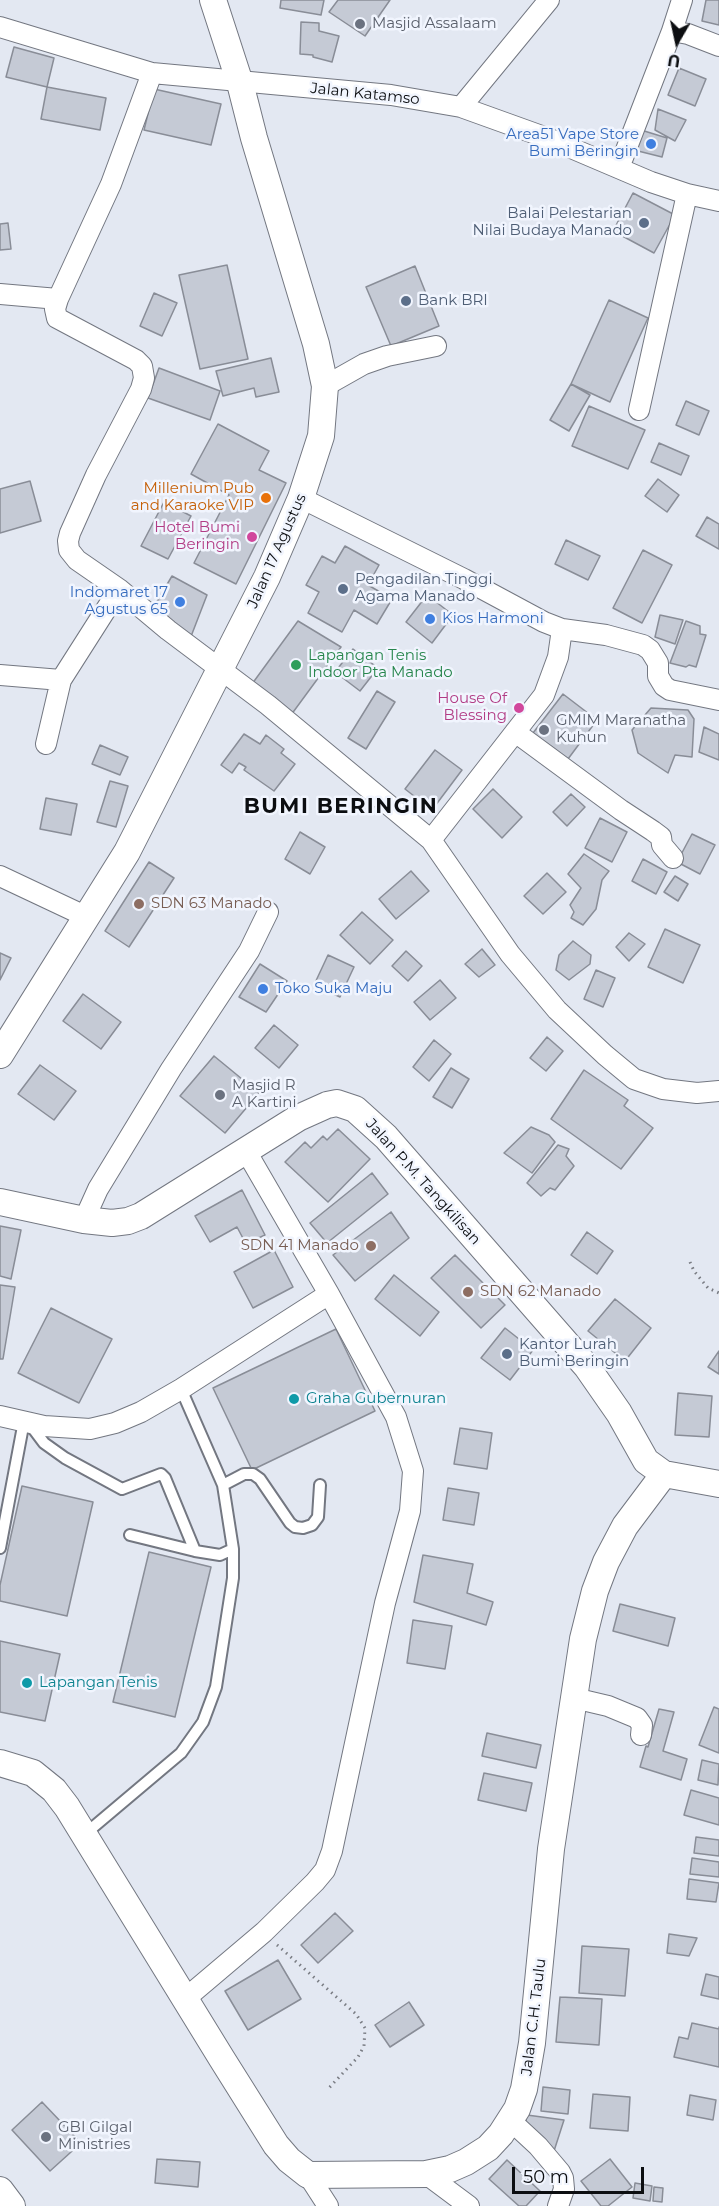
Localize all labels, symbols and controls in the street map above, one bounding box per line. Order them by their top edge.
north arrow [647,12,707,72]
place label: Masjid Assalaam [372,15,497,33]
marker: Masjid Assalaam [353,17,367,31]
text: U [666,50,682,71]
street label: Jalan Katamso [309,79,421,109]
place label: Area51 Vape Store Bumi Beringin [506,126,639,161]
marker: Area51 Vape Store Bumi Beringin [644,137,658,151]
place label: Balai Pelestarian Nilai Budaya Manado [472,205,632,240]
marker: Balai Pelestarian Nilai Budaya Manado [637,216,651,230]
place label: Bank BRI [418,292,488,310]
marker: Bank BRI [399,294,413,308]
place label: Millenium Pub and Karaoke VIP [131,480,254,515]
street label: Jalan 17 Agustus [244,491,310,611]
marker: Millenium Pub and Karaoke VIP [259,491,273,505]
place label: Hotel Bumi Beringin [154,519,240,554]
marker: Hotel Bumi Beringin [245,530,259,544]
place label: Pengadilan Tinggi Agama Manado [355,571,492,606]
marker: Pengadilan Tinggi Agama Manado [336,582,350,596]
place label: Indomaret 17 Agustus 65 [70,584,168,619]
marker: Indomaret 17 Agustus 65 [173,595,187,609]
place label: Kios Harmoni [442,610,544,628]
marker: Kios Harmoni [423,612,437,626]
place label: Lapangan Tenis Indoor Pta Manado [308,647,453,682]
marker: Lapangan Tenis Indoor Pta Manado [289,658,303,672]
place label: House Of Blessing [437,690,507,725]
marker: House Of Blessing [512,701,526,715]
place label: GMIM Maranatha Kuhun [556,712,686,747]
marker: GMIM Maranatha Kuhun [537,723,551,737]
district label: BUMI BERINGIN [244,794,438,820]
place label: SDN 63 Manado [151,895,272,913]
marker: SDN 63 Manado [132,897,146,911]
place label: Toko Suka Maju [275,980,392,998]
marker: Toko Suka Maju [256,982,270,996]
place label: Masjid R A Kartini [232,1077,297,1112]
marker: Masjid R A Kartini [213,1088,227,1102]
street label: Jalan P.M. Tangkilisan [362,1115,484,1249]
place label: SDN 41 Manado [241,1237,359,1255]
marker: SDN 41 Manado [364,1239,378,1253]
place label: SDN 62 Manado [480,1283,601,1301]
marker: SDN 62 Manado [461,1285,475,1299]
place label: Kantor Lurah Bumi Beringin [519,1336,629,1371]
marker: Kantor Lurah Bumi Beringin [500,1347,514,1361]
place label: Graha Gubernuran [306,1390,446,1408]
marker: Graha Gubernuran [287,1392,301,1406]
place label: Lapangan Tenis [39,1674,157,1692]
marker: Lapangan Tenis [20,1676,34,1690]
street label: Jalan C.H. Taulu [518,1957,550,2077]
place label: GBI Gilgal Ministries [58,2119,132,2154]
marker: GBI Gilgal Ministries [39,2130,53,2144]
scale bar [515,2155,647,2193]
text: 50 m [523,2166,569,2188]

